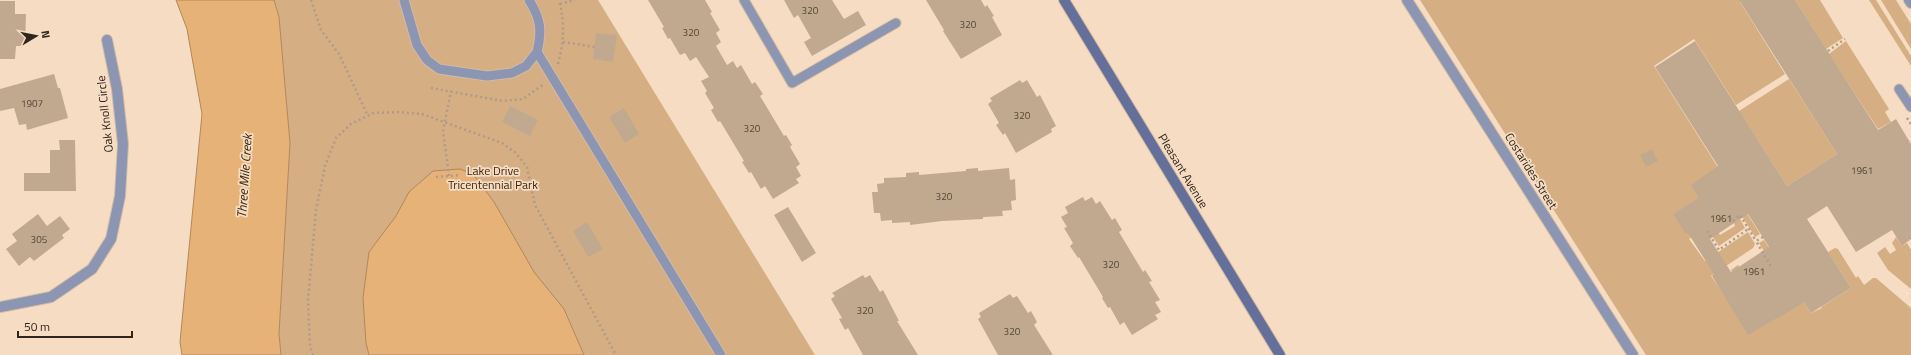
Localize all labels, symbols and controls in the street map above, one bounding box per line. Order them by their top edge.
house number: 320 [802,3,819,18]
north arrow [16,16,56,56]
house number: 320 [960,17,977,32]
house number: 320 [683,25,700,40]
text: N [37,29,54,39]
street label: Oak Knoll Circle [91,75,118,154]
house number: 1907 [21,96,43,111]
house number: 320 [1014,108,1031,123]
house number: 320 [744,121,761,136]
street label: Costarides Street [1500,129,1563,213]
street label: Pleasant Avenue [1154,130,1213,212]
water label: Three Mile Creek [231,131,257,219]
park label: Lake Drive Tricentennial Park [448,161,538,194]
house number: 1961 [1851,163,1873,178]
house number: 320 [936,189,953,204]
house number: 1961 [1710,211,1732,226]
house number: 305 [31,232,48,247]
house number: 320 [1103,257,1120,272]
house number: 1961 [1743,264,1765,279]
house number: 320 [857,303,874,318]
scale bar [18,313,132,339]
text: 50 m [24,317,50,336]
house number: 320 [1004,324,1021,339]

